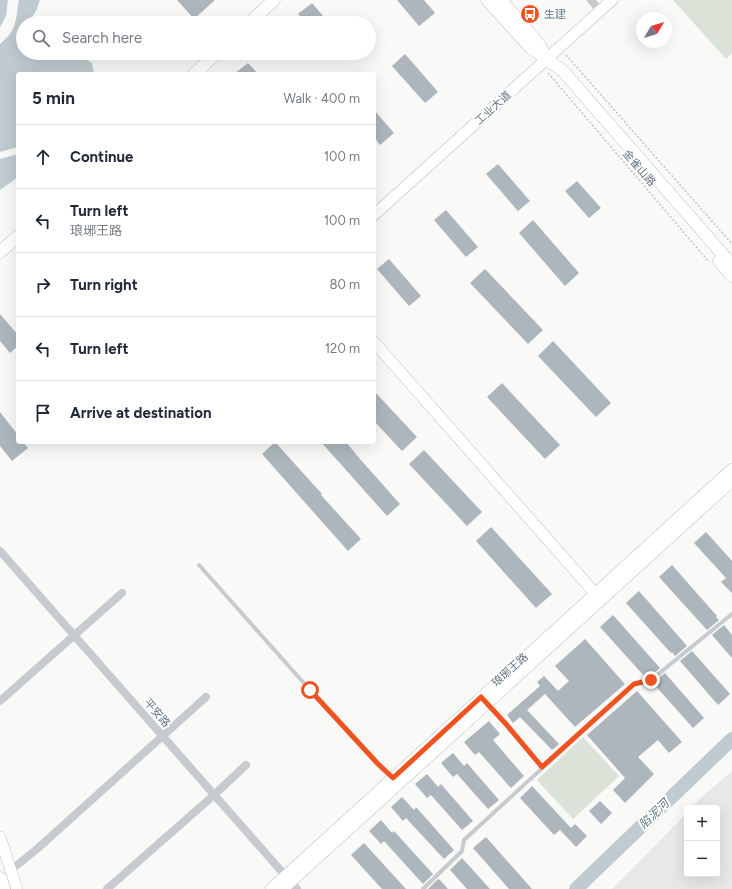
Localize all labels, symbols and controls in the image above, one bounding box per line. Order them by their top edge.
bus stop icon: 生建 [519,3,541,25]
place label: 生建 [544,8,566,21]
north arrow [636,12,672,48]
search box [16,16,376,60]
icon: search [30,27,52,49]
text: Search here [62,29,142,47]
text: 5 min [32,88,75,108]
street label: 工业大道 [472,88,514,128]
text: Walk · 400 m [284,91,360,106]
icon: ahead [32,146,54,168]
street label: 金雀山路 [620,147,658,189]
text: Continue [70,148,133,166]
text: 100 m [324,149,360,164]
text: Turn left [70,202,128,220]
icon: left [32,210,54,232]
text: 100 m [324,213,360,228]
text: 琅琊王路 [70,223,122,238]
icon: right [32,274,54,296]
text: Turn right [70,276,138,294]
text: 80 m [329,277,360,292]
icon: left [32,338,54,360]
text: Turn left [70,340,128,358]
text: 120 m [325,341,360,356]
icon: arrive [32,402,54,424]
text: Arrive at destination [70,404,211,422]
street label: 琅琊王路 [489,650,531,690]
route end [642,671,660,689]
route start [301,681,319,699]
street label: 平安路 [141,696,173,730]
water label: 陷泥河 [636,795,673,832]
map controls [684,805,720,877]
button: + [684,805,720,841]
button: − [684,841,720,877]

